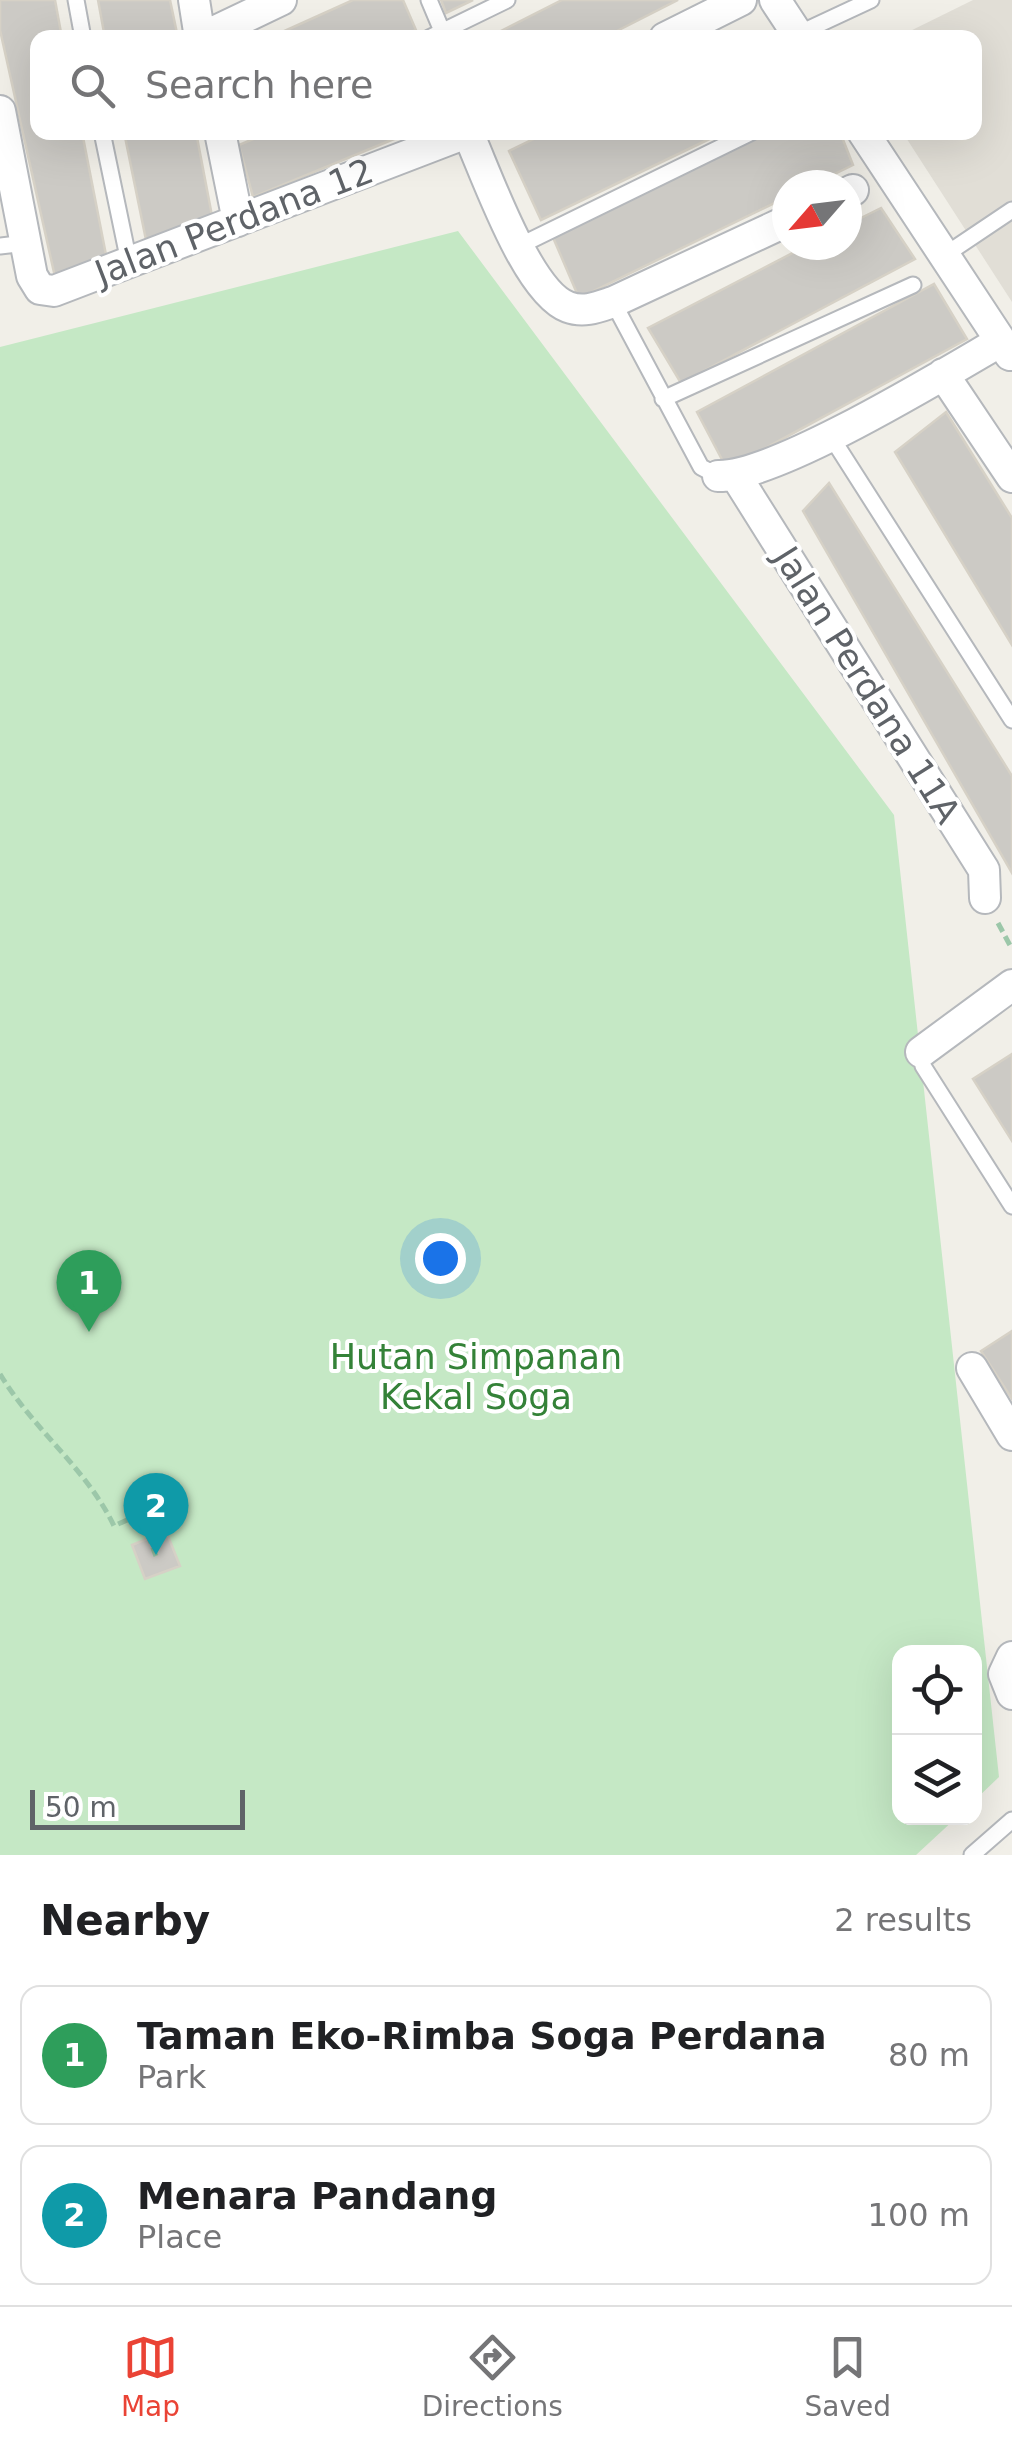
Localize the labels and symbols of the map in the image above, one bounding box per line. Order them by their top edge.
street label: Jalan Perdana 12 [88,151,379,294]
north arrow [772,170,862,260]
street label: Jalan Perdana 11A [765,538,968,831]
your location [415,1233,466,1284]
pin: 1 [56,1250,122,1332]
park label: Hutan Simpanan Kekal Soga [330,1337,622,1417]
pin: 2 [124,1472,188,1555]
scale bar [30,1785,245,1830]

